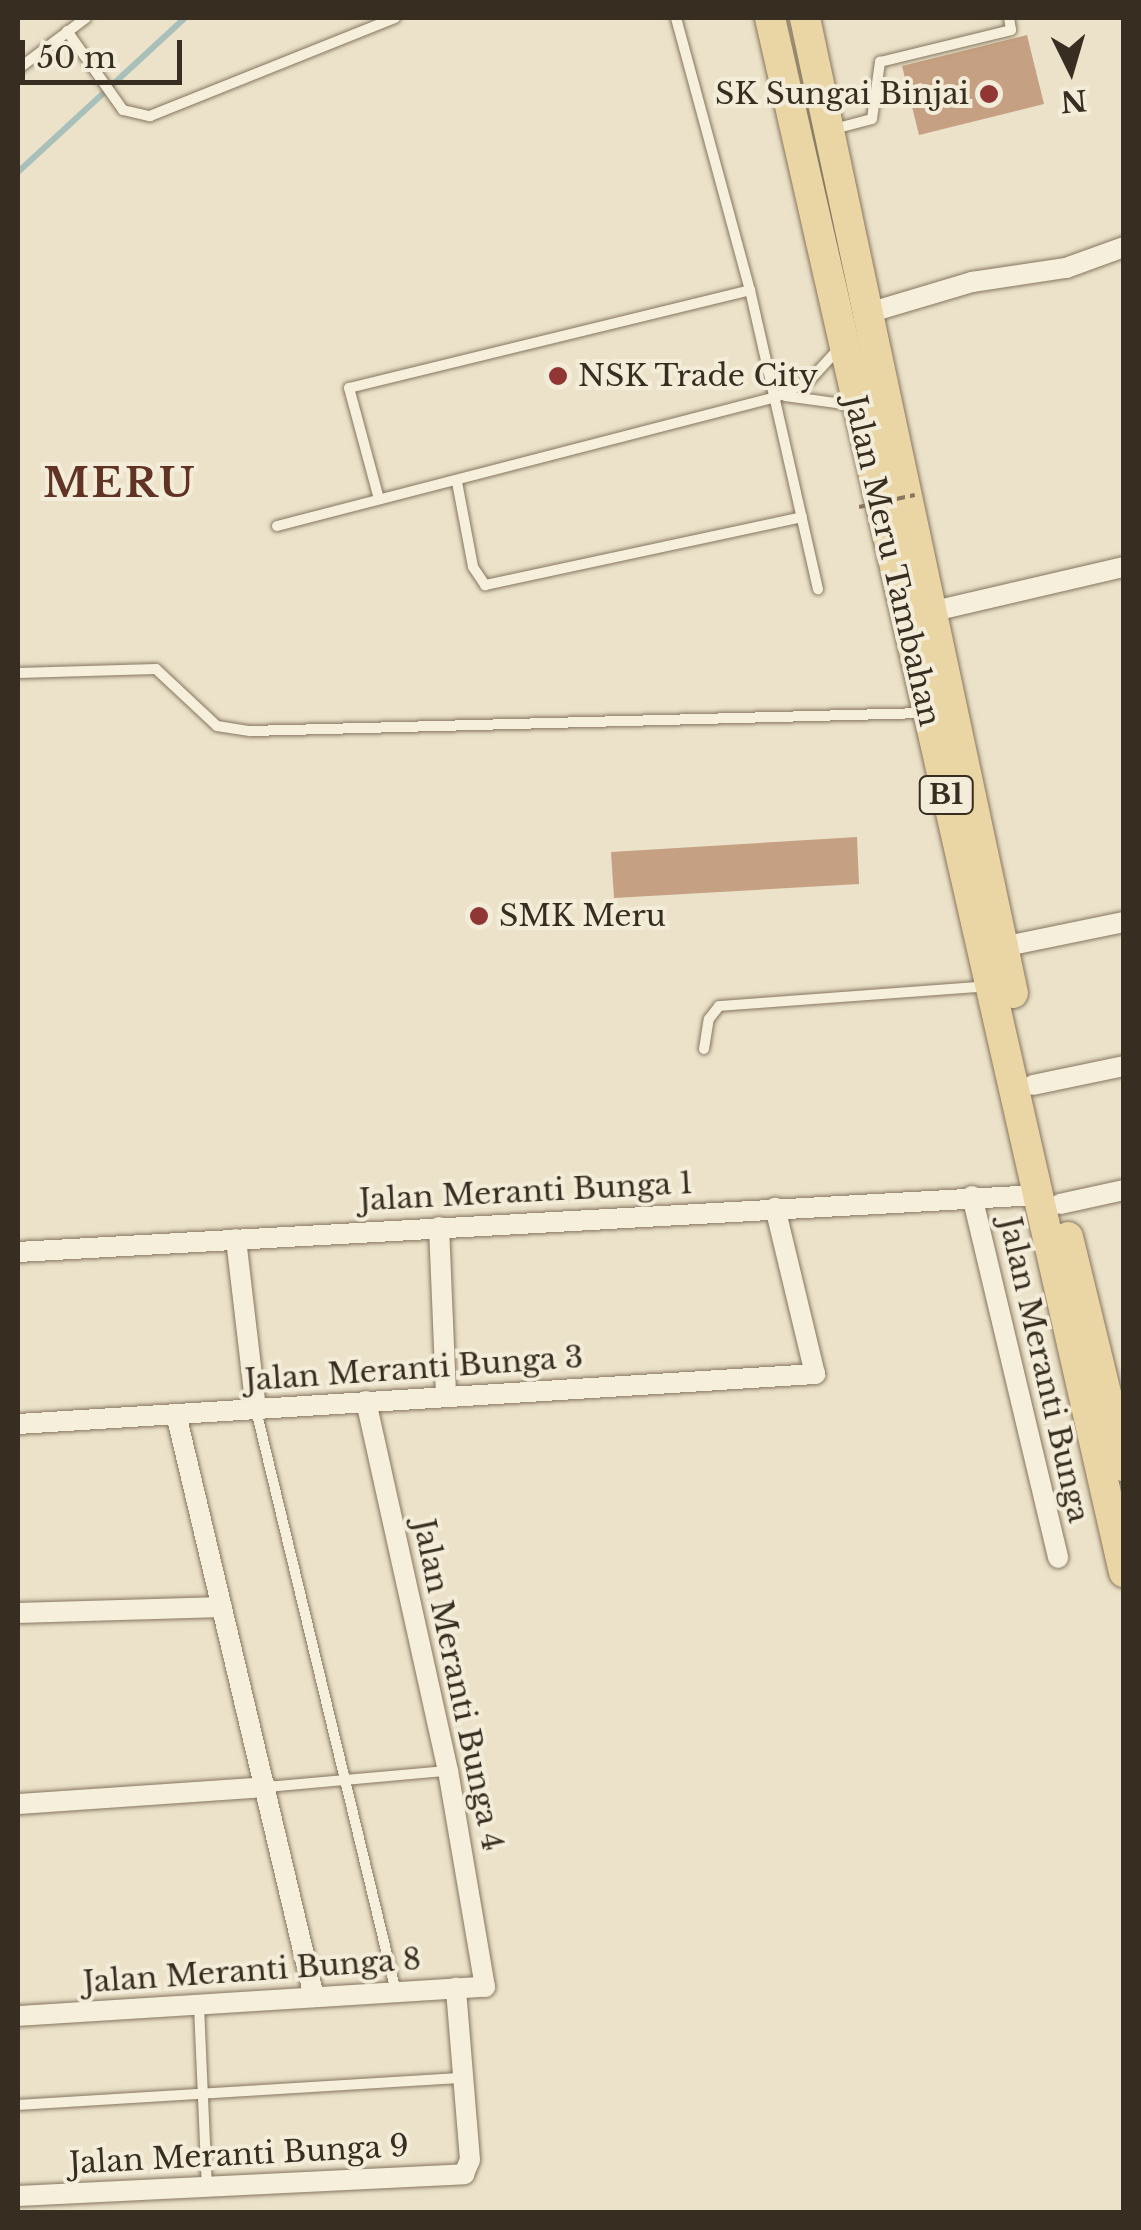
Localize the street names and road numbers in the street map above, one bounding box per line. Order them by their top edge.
street label: Jalan Meru Tambahan [836,392,948,730]
road number: B1 [918,772,974,818]
street label: Jalan Meranti Bunga 1 [358,1165,694,1219]
street label: Jalan Meranti Bunga [991,1214,1097,1526]
street label: Jalan Meranti Bunga 3 [243,1339,585,1399]
street label: Jalan Meranti Bunga 4 [405,1516,511,1854]
street label: Jalan Meranti Bunga 8 [82,1941,422,2001]
street label: Jalan Meranti Bunga 9 [68,2128,410,2182]

